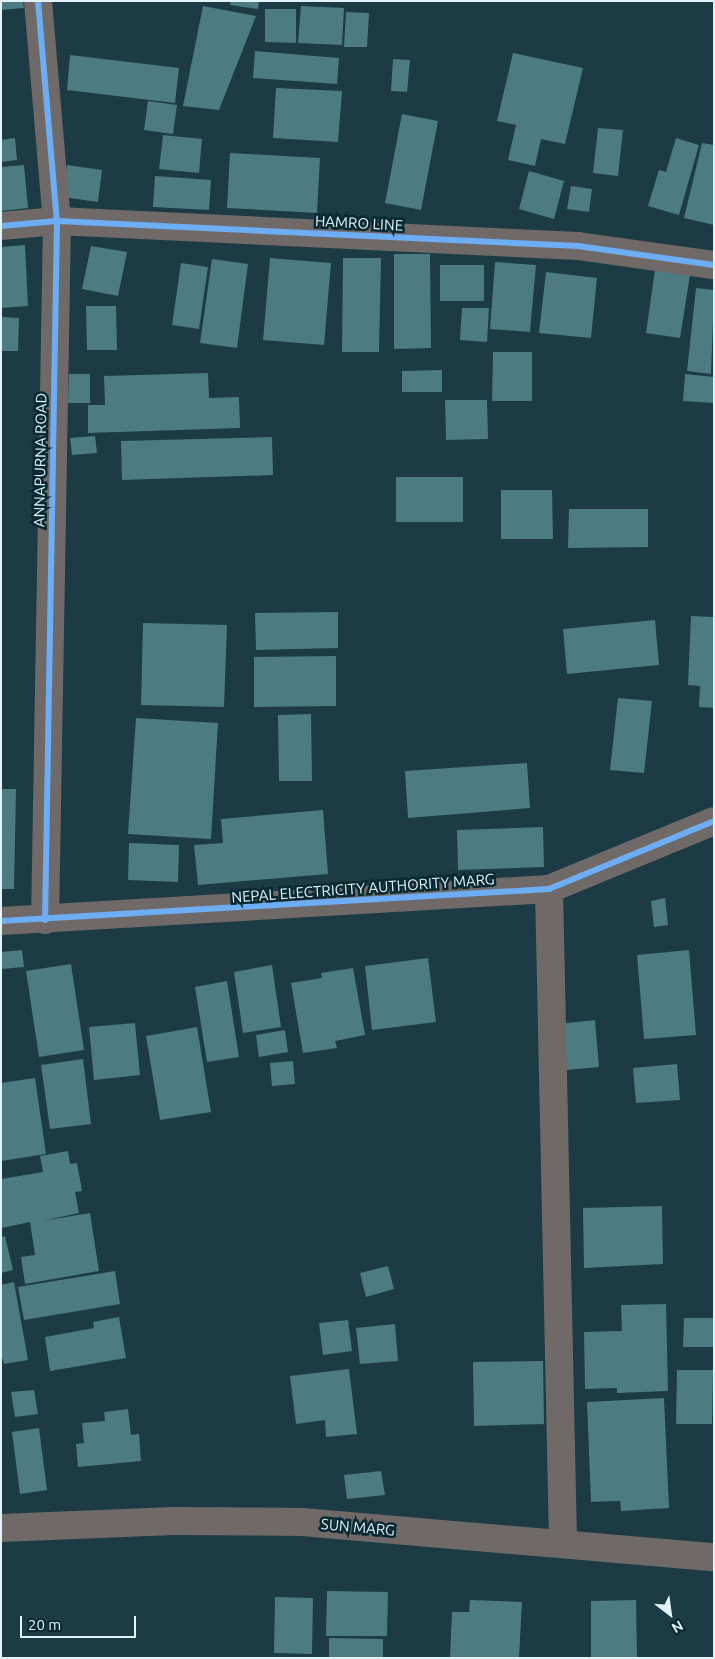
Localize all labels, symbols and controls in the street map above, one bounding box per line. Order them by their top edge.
street label: HAMRO LINE [314,212,404,234]
street label: ANNAPURNA ROAD [30,393,50,527]
street label: NEPAL ELECTRICITY AUTHORITY MARG [231,870,495,906]
street label: SUN MARG [320,1515,396,1539]
north arrow [645,1589,695,1639]
scale bar [22,1606,139,1638]
text: 20 m [28,1616,61,1633]
text: N [669,1617,686,1637]

